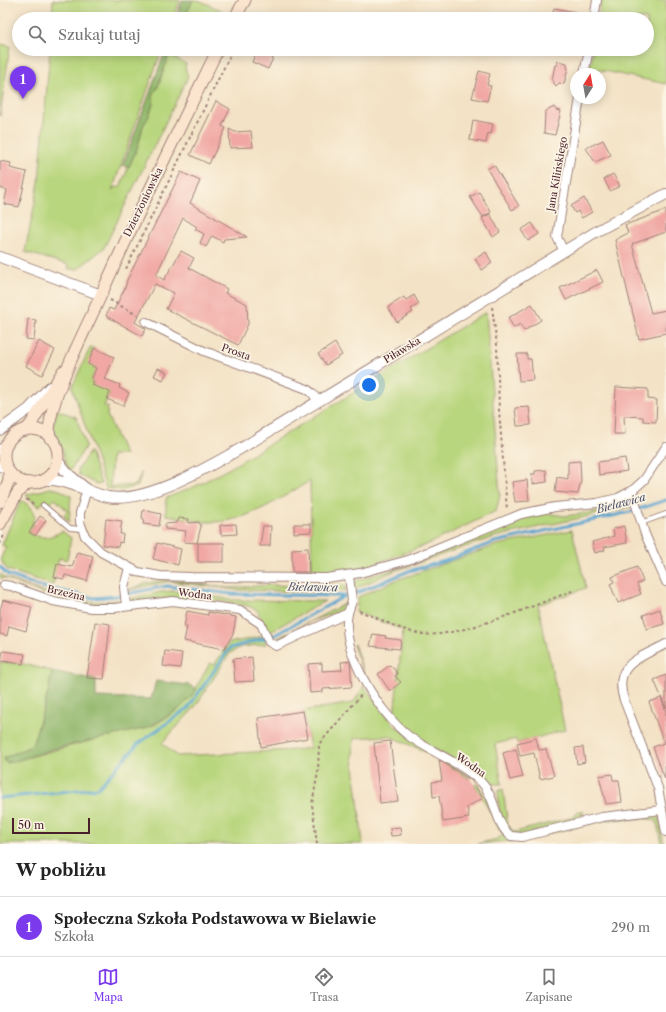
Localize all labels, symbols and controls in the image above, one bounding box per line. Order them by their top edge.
search box [12,12,654,56]
icon: search [26,23,48,45]
text: Szukaj tutaj [58,25,140,44]
pin: 1 [10,66,36,99]
north arrow [570,68,606,104]
street label: Jana Kilińskiego [544,136,570,214]
street label: Dzierżoniowska [121,164,166,239]
street label: Piławska [381,334,424,366]
street label: Prosta [220,341,253,363]
your location [359,375,379,395]
water label: Bielawica [594,490,648,517]
water label: Bielawica [287,580,339,594]
street label: Brzeżna [46,582,87,604]
street label: Wodna [176,585,213,603]
street label: Wodna [453,749,489,780]
scale bar [12,816,90,835]
text: 50 m [18,818,44,832]
text: W pobliżu [16,860,106,880]
text: Społeczna Szkoła Podstawowa w Bielawie [54,909,376,928]
text: 1 [26,919,32,935]
text: 290 m [611,919,650,935]
text: Szkoła [54,928,94,944]
tab: Mapa [94,966,123,1004]
tab: Trasa [310,966,338,1004]
tab: Zapisane [525,966,572,1004]

